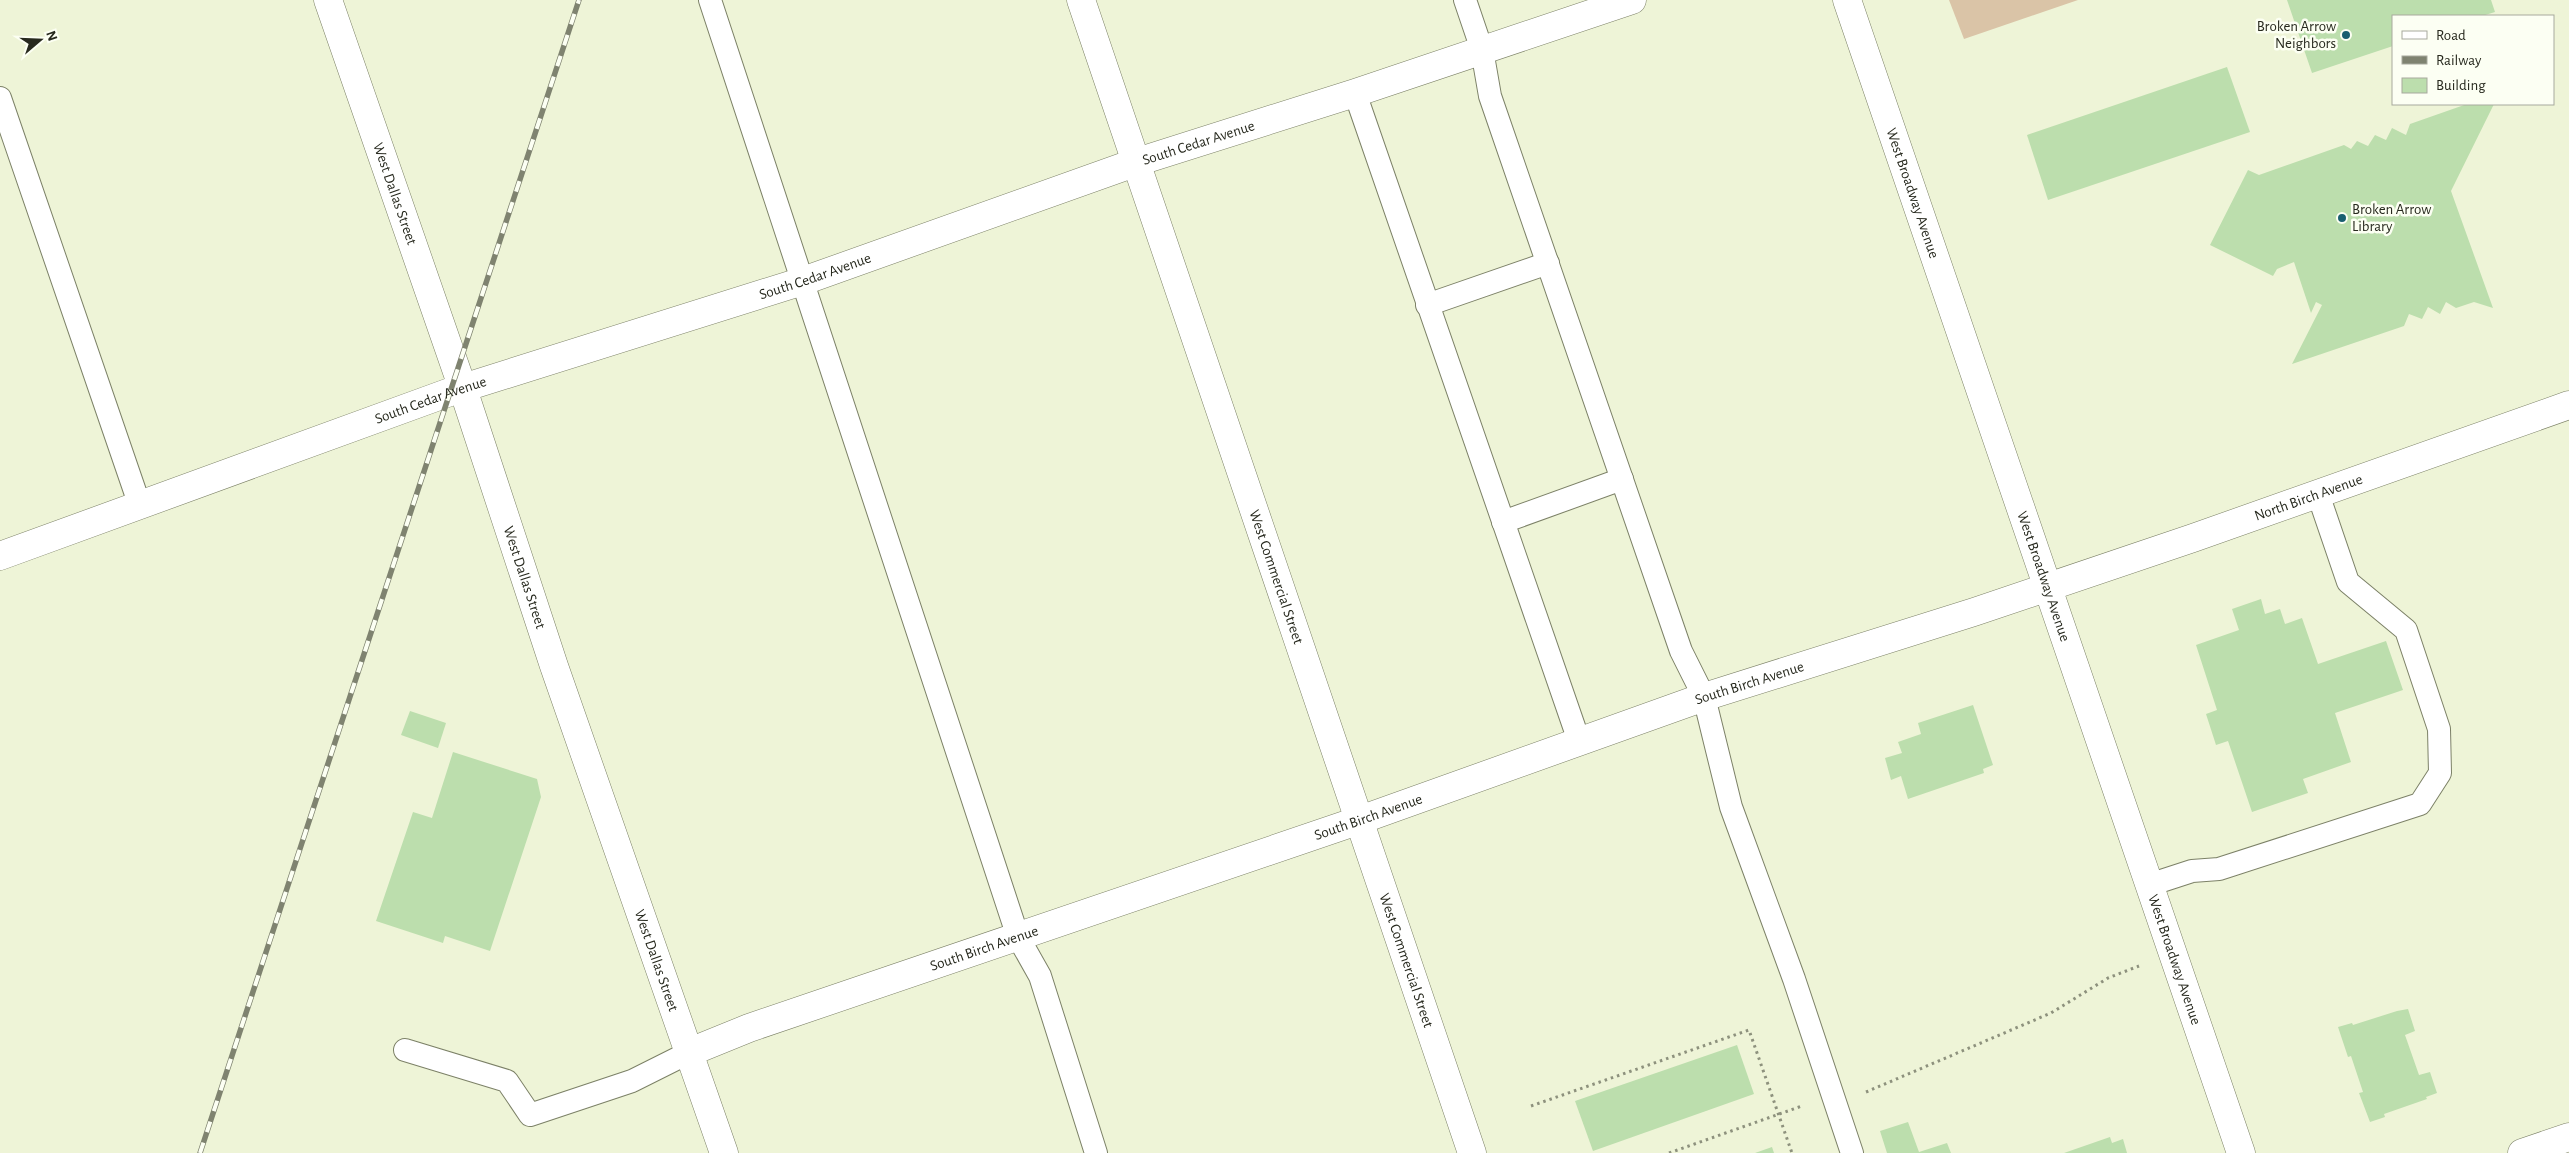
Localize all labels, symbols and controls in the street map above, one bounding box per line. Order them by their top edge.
north arrow [15,15,65,65]
legend [2392,15,2554,105]
place label: Broken Arrow Neighbors [2257,19,2336,51]
text: Road [2436,28,2466,43]
text: N [43,29,60,43]
marker: Broken Arrow Neighbors [2340,29,2352,41]
text: Railway [2436,53,2482,68]
text: Building [2436,78,2486,93]
street label: South Cedar Avenue [1141,118,1257,168]
street label: West Broadway Avenue [1883,126,1942,260]
street label: West Dallas Street [370,141,419,247]
place label: Broken Arrow Library [2352,202,2431,234]
marker: Broken Arrow Library [2336,212,2348,224]
street label: South Cedar Avenue [757,250,873,302]
street label: South Cedar Avenue [373,374,488,427]
street label: North Birch Avenue [2252,472,2365,524]
street label: West Commercial Street [1246,508,1306,646]
street label: West Broadway Avenue [2014,509,2073,644]
street label: West Dallas Street [501,524,548,631]
street label: South Birch Avenue [1693,659,1806,708]
street label: South Birch Avenue [1313,791,1424,843]
street label: West Commercial Street [1376,891,1436,1030]
street label: West Broadway Avenue [2145,893,2204,1027]
street label: West Dallas Street [632,907,681,1014]
street label: South Birch Avenue [928,923,1040,974]

